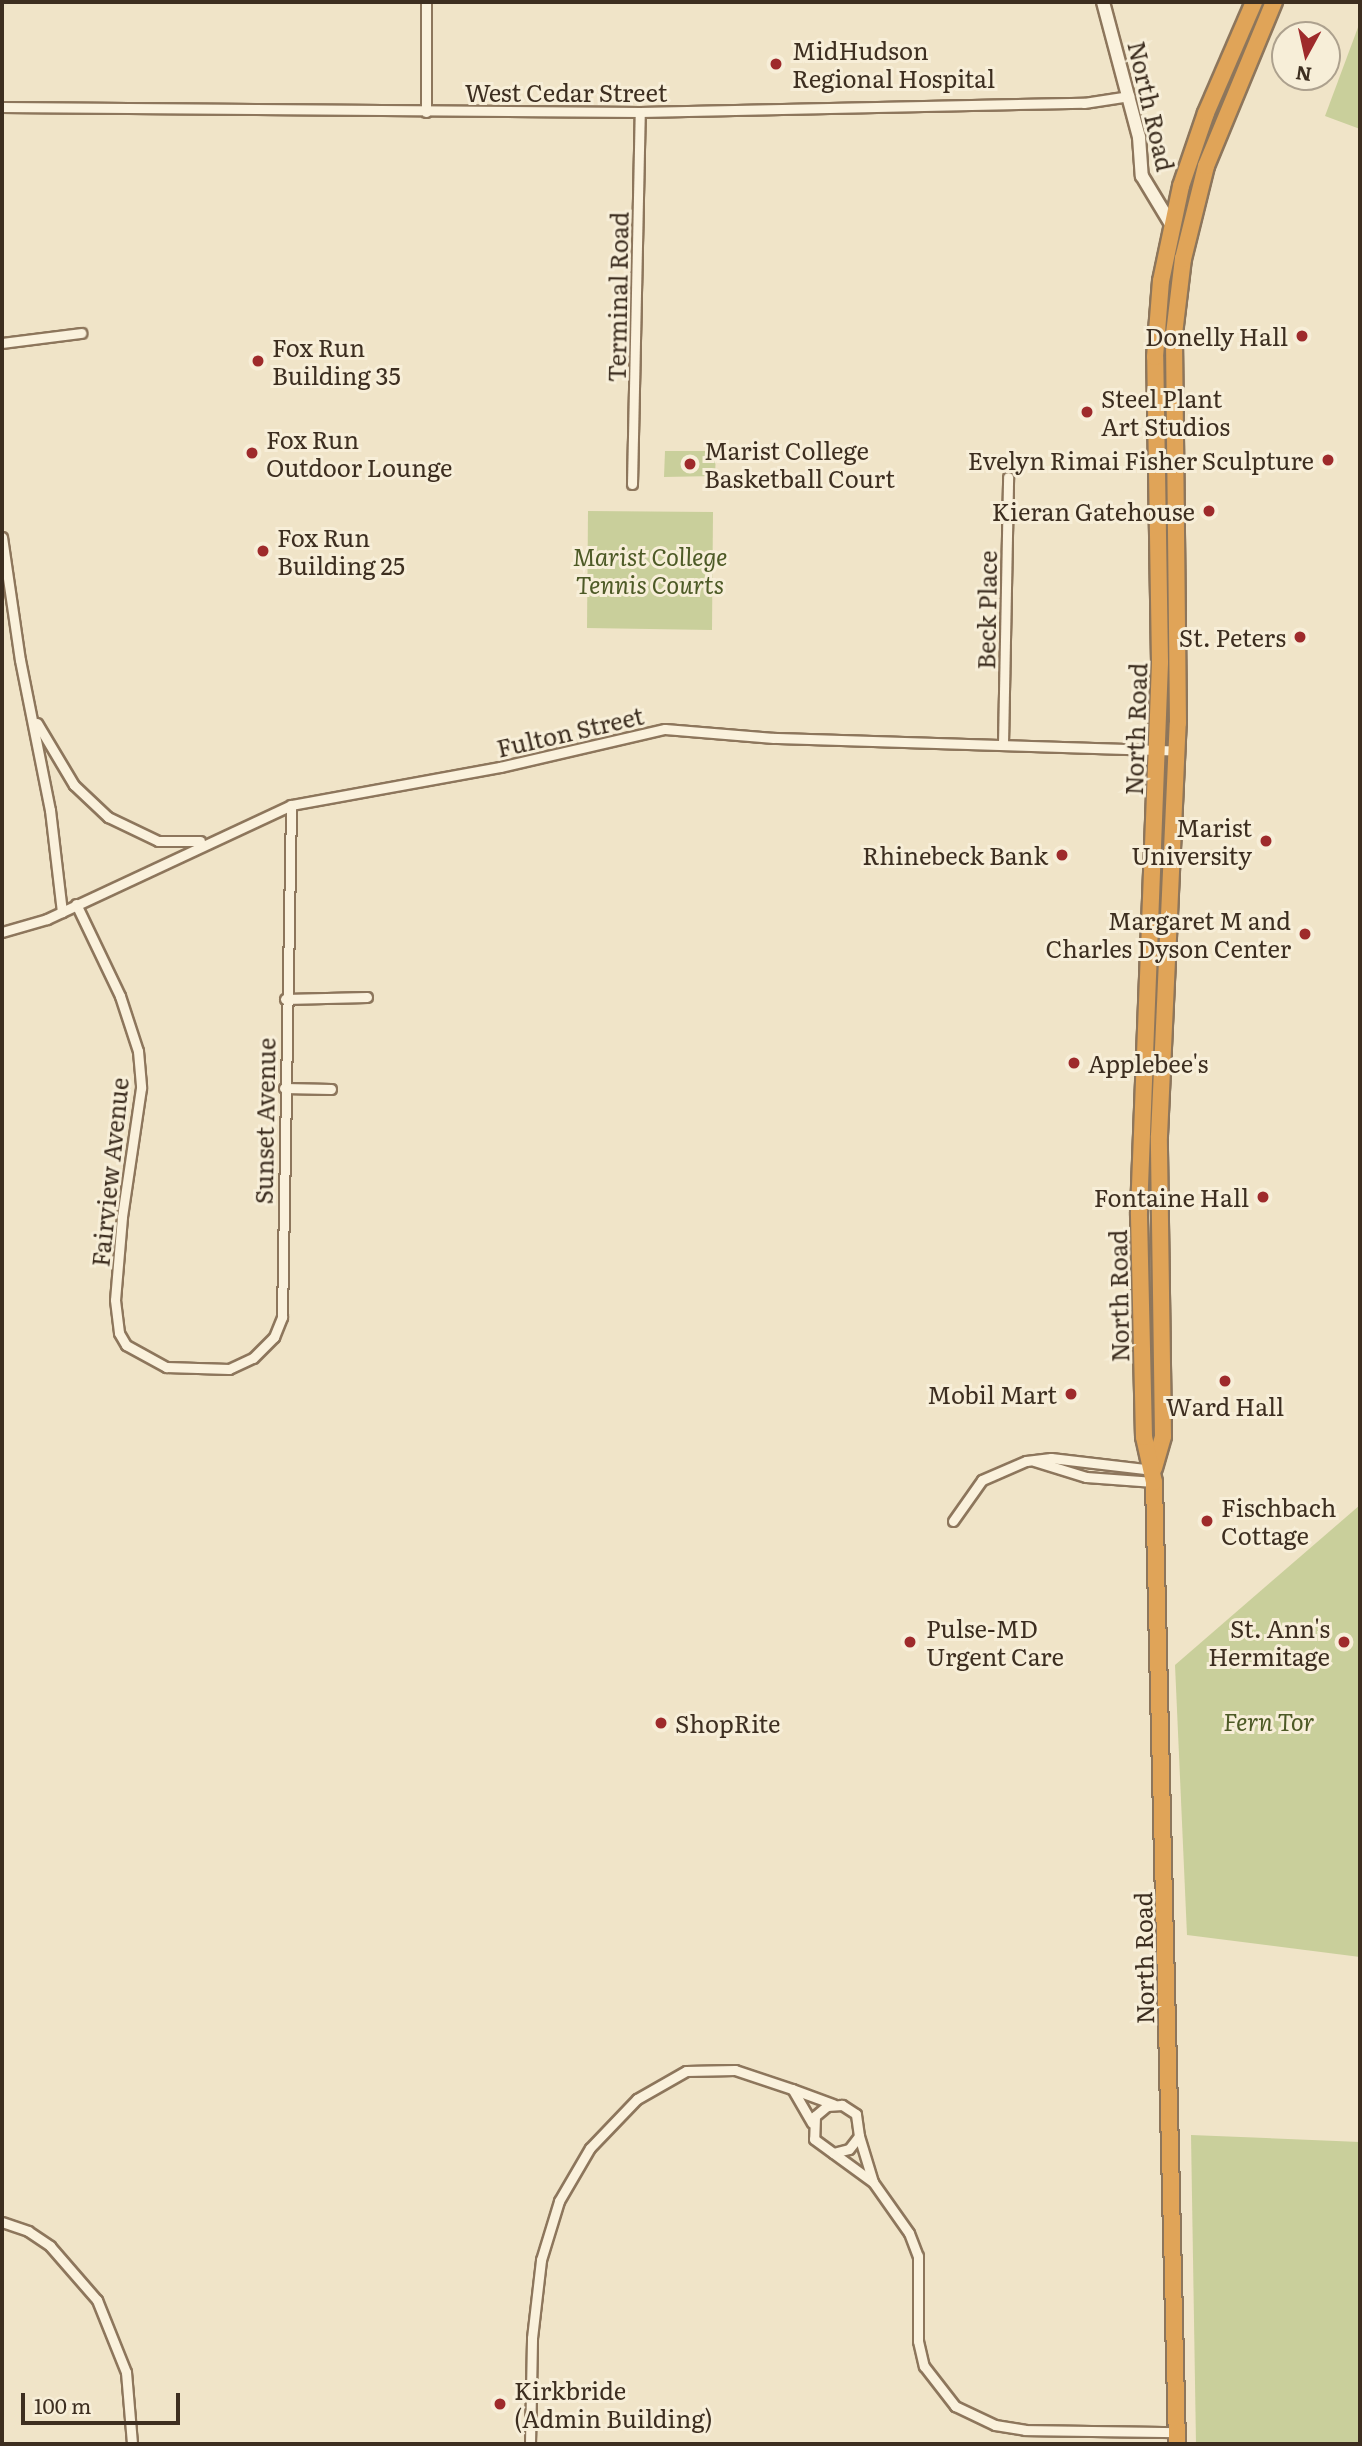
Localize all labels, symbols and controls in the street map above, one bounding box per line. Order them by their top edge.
north arrow [1271,21,1341,91]
place label: MidHudson Regional Hospital [792,36,995,92]
street label: North Road [1123,38,1181,174]
marker: MidHudson Regional Hospital [766,54,786,74]
text: N [1294,60,1313,90]
street label: West Cedar Street [465,78,667,106]
street label: Terminal Road [601,211,633,383]
place label: Donelly Hall [1145,322,1288,350]
marker: Donelly Hall [1294,328,1310,344]
place label: Fox Run Building 35 [272,333,401,389]
marker: Fox Run Building 35 [250,353,266,369]
place label: Steel Plant Art Studios [1101,384,1230,440]
marker: Steel Plant Art Studios [1079,404,1095,420]
place label: Fox Run Outdoor Lounge [266,425,453,481]
place label: Marist College Basketball Court [704,436,895,492]
marker: Fox Run Outdoor Lounge [244,445,260,461]
place label: Evelyn Rimai Fisher Sculpture [968,446,1314,474]
marker: Evelyn Rimai Fisher Sculpture [1320,452,1336,468]
marker: Marist College Basketball Court [682,456,698,472]
place label: Kieran Gatehouse [992,497,1195,525]
marker: Kieran Gatehouse [1201,503,1217,519]
place label: Fox Run Building 25 [277,523,405,579]
park label: Marist College Tennis Courts [573,542,727,598]
marker: Fox Run Building 25 [255,543,271,559]
street label: Beck Place [971,550,1001,670]
place label: St. Peters [1179,623,1286,651]
marker: St. Peters [1292,629,1308,645]
street label: North Road [1118,662,1152,796]
street label: Fulton Street [494,700,646,762]
place label: Marist University [1131,813,1252,869]
marker: Marist University [1258,833,1274,849]
place label: Rhinebeck Bank [862,841,1048,869]
marker: Rhinebeck Bank [1054,847,1070,863]
place label: Margaret M and Charles Dyson Center [1045,906,1291,962]
marker: Margaret M and Charles Dyson Center [1297,926,1313,942]
street label: Sunset Avenue [248,1037,280,1205]
place label: Applebee's [1088,1049,1208,1077]
marker: Applebee's [1066,1055,1082,1071]
street label: Fairview Avenue [85,1076,133,1268]
place label: Fontaine Hall [1094,1183,1249,1211]
marker: Fontaine Hall [1255,1189,1271,1205]
street label: North Road [1102,1229,1134,1363]
marker: Ward Hall [1217,1373,1233,1389]
place label: Mobil Mart [927,1380,1057,1408]
marker: Mobil Mart [1063,1386,1079,1402]
place label: Ward Hall [1166,1392,1284,1420]
place label: Fischbach Cottage [1221,1493,1337,1549]
marker: Fischbach Cottage [1199,1513,1215,1529]
place label: Pulse-MD Urgent Care [926,1614,1064,1670]
place label: St. Ann's Hermitage [1208,1614,1330,1670]
marker: Pulse-MD Urgent Care [900,1632,920,1652]
marker: St. Ann's Hermitage [1336,1634,1352,1650]
park label: Fern Tor [1223,1707,1315,1735]
place label: ShopRite [675,1709,780,1737]
marker: ShopRite [653,1715,669,1731]
street label: North Road [1127,1891,1159,2025]
place label: Kirkbride (Admin Building) [514,2376,713,2432]
scale bar [24,2380,184,2424]
text: 100 m [34,2389,91,2420]
marker: Kirkbride (Admin Building) [492,2396,508,2412]

